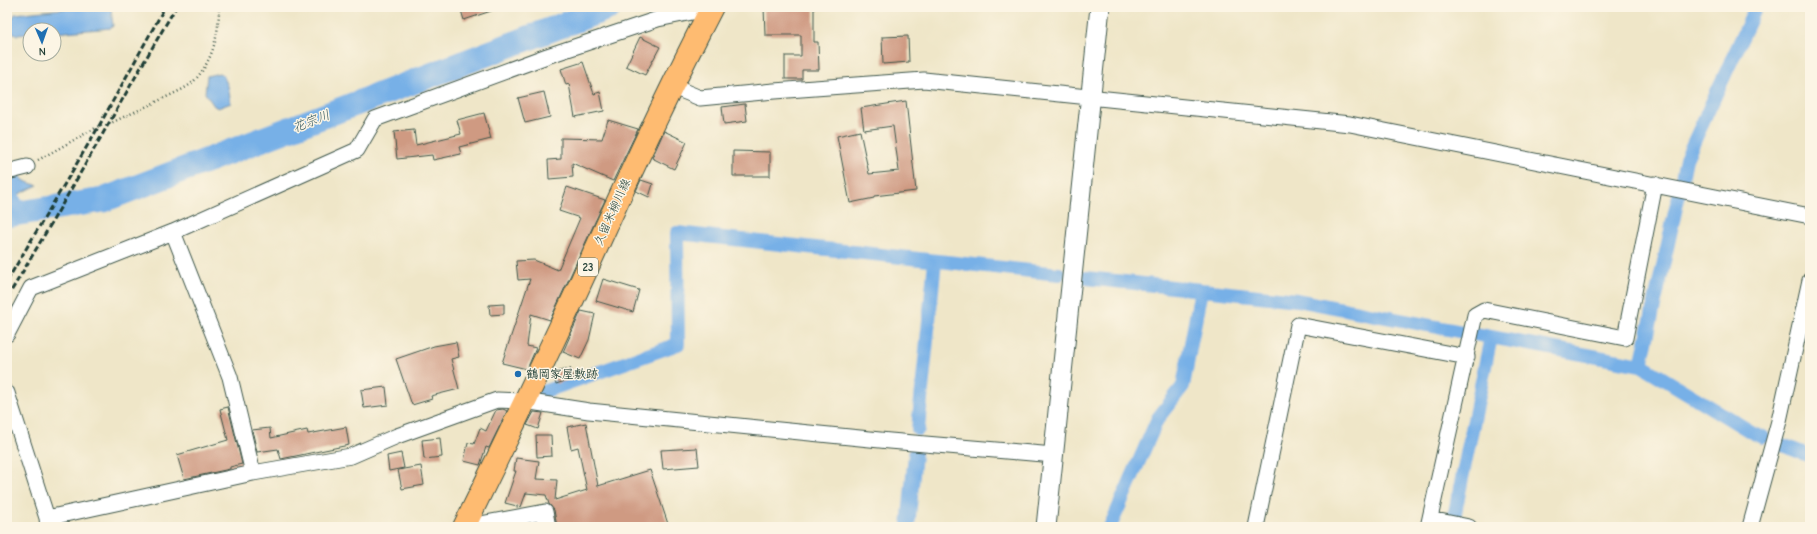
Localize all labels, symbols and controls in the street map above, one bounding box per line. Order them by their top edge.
north arrow [22,22,62,62]
text: N [39,45,46,58]
water label: 花宗川 [290,107,332,135]
street label: 久留米柳川線 [591,176,633,248]
road number: 23 [578,258,598,276]
place label: 鶴岡家屋敷跡 [526,367,598,381]
marker: 鶴岡家屋敷跡 [513,369,523,379]

